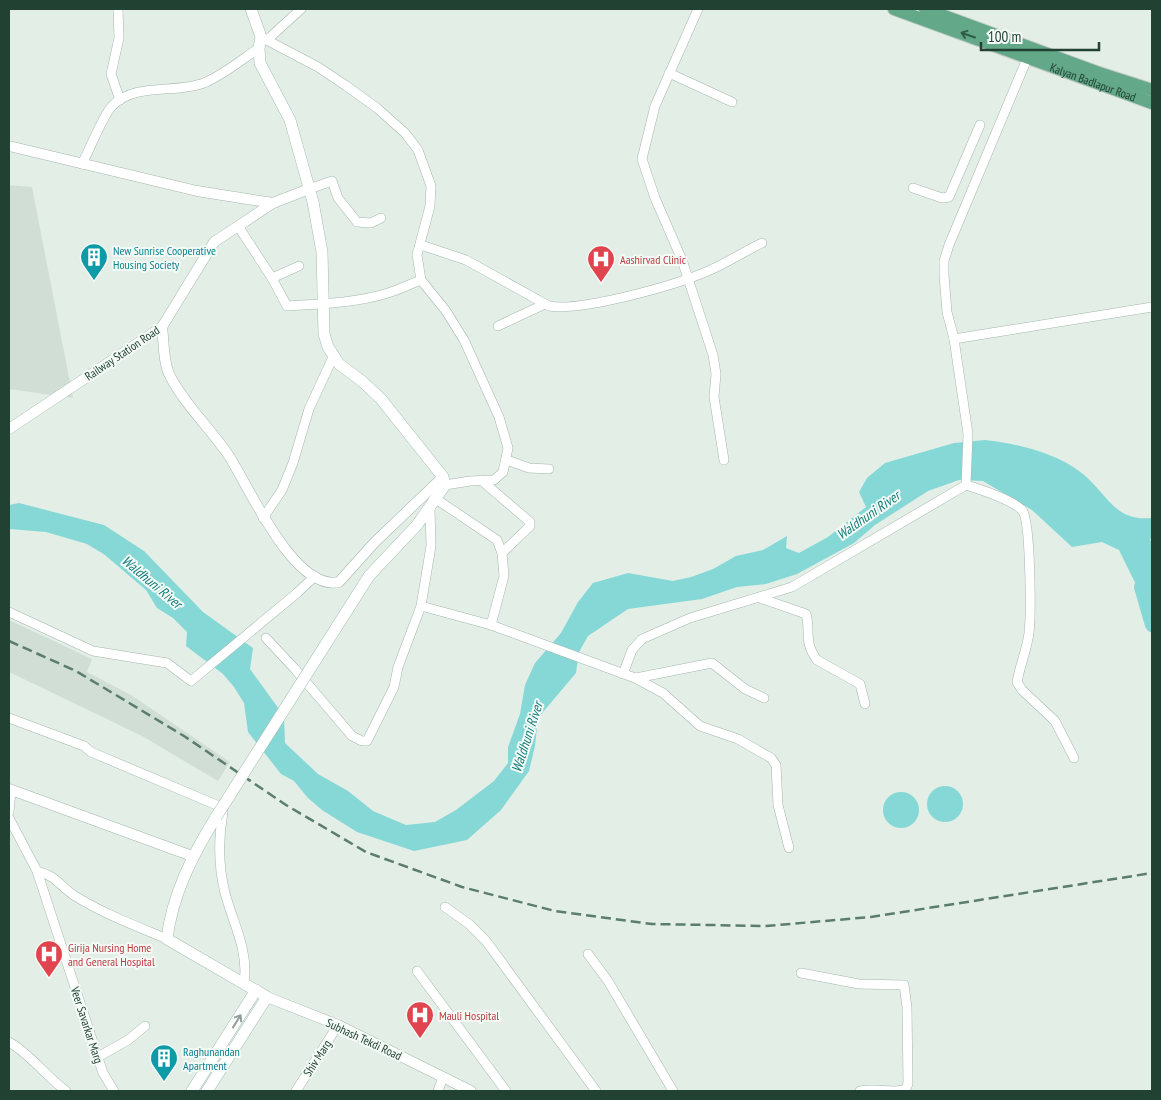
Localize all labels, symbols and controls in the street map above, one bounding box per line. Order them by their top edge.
scale bar [981,20,1098,52]
text: 100 m [988,27,1021,46]
one-way arrow [961,30,977,39]
street label: Kalyan Badlapur Road [1048,59,1138,104]
building icon: New Sunrise Cooperative Housing Society [79,242,109,281]
place label: New Sunrise Cooperative Housing Society [113,243,216,272]
hospital icon: Aashirvad Clinic [586,244,616,283]
place label: Aashirvad Clinic [620,252,687,267]
street label: Railway Station Road [82,322,162,384]
water label: Waldhuni River [833,485,905,543]
water label: Waldhuni River [118,552,187,614]
water label: Waldhuni River [507,697,548,775]
hospital icon: Girija Nursing Home and General Hospital [34,939,64,978]
place label: Girija Nursing Home and General Hospital [68,940,155,969]
street label: Veer Savarkar Marg [67,984,106,1065]
hospital icon: Mauli Hospital [405,1000,435,1039]
place label: Mauli Hospital [439,1008,499,1023]
one-way arrow [232,1014,242,1028]
street label: Subhash Tekdi Road [324,1015,404,1063]
street label: Shiv Marg [300,1037,334,1079]
building icon: Raghunandan Apartment [149,1043,179,1082]
place label: Raghunandan Apartment [183,1044,240,1073]

